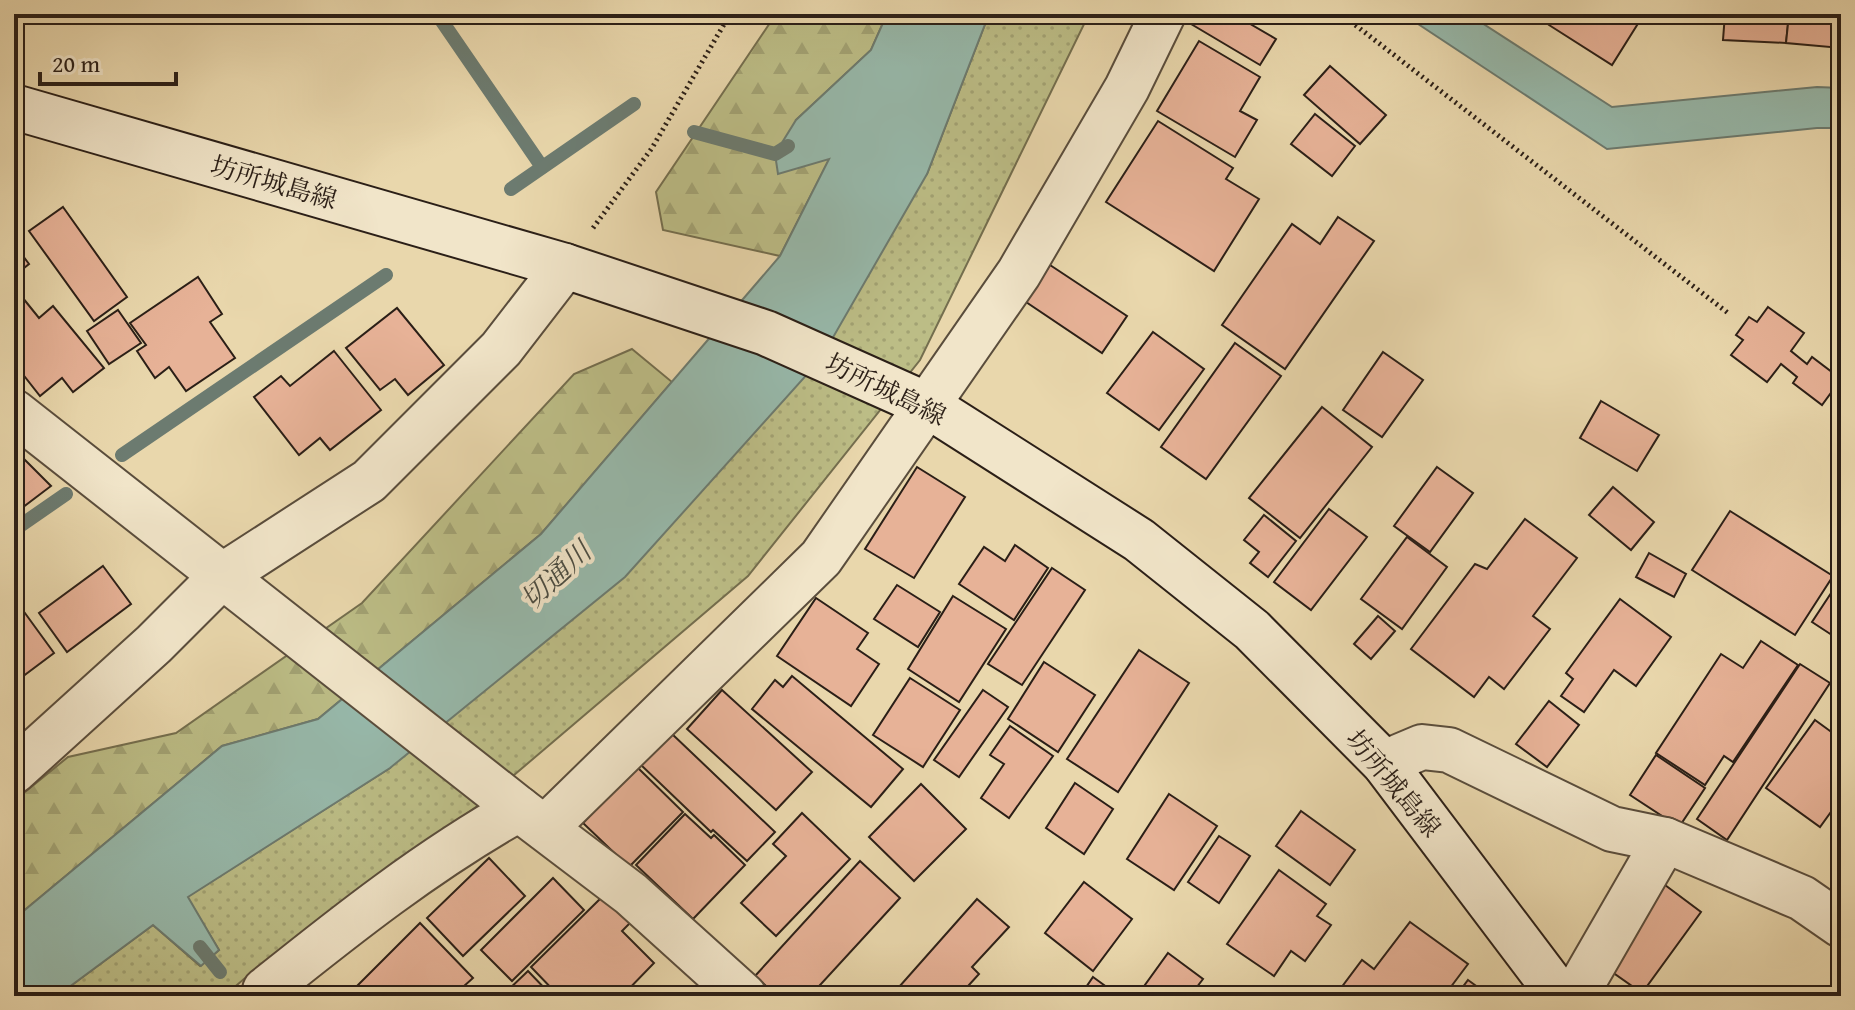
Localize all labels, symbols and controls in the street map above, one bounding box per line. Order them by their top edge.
scale bar [40,36,176,86]
text: 20 m [52,46,100,81]
street label: 坊所城島線 [206,145,342,219]
street label: 坊所城島線 [819,343,953,435]
water label: 切通川 [510,529,602,619]
street label: 坊所城島線 [1337,721,1451,845]

